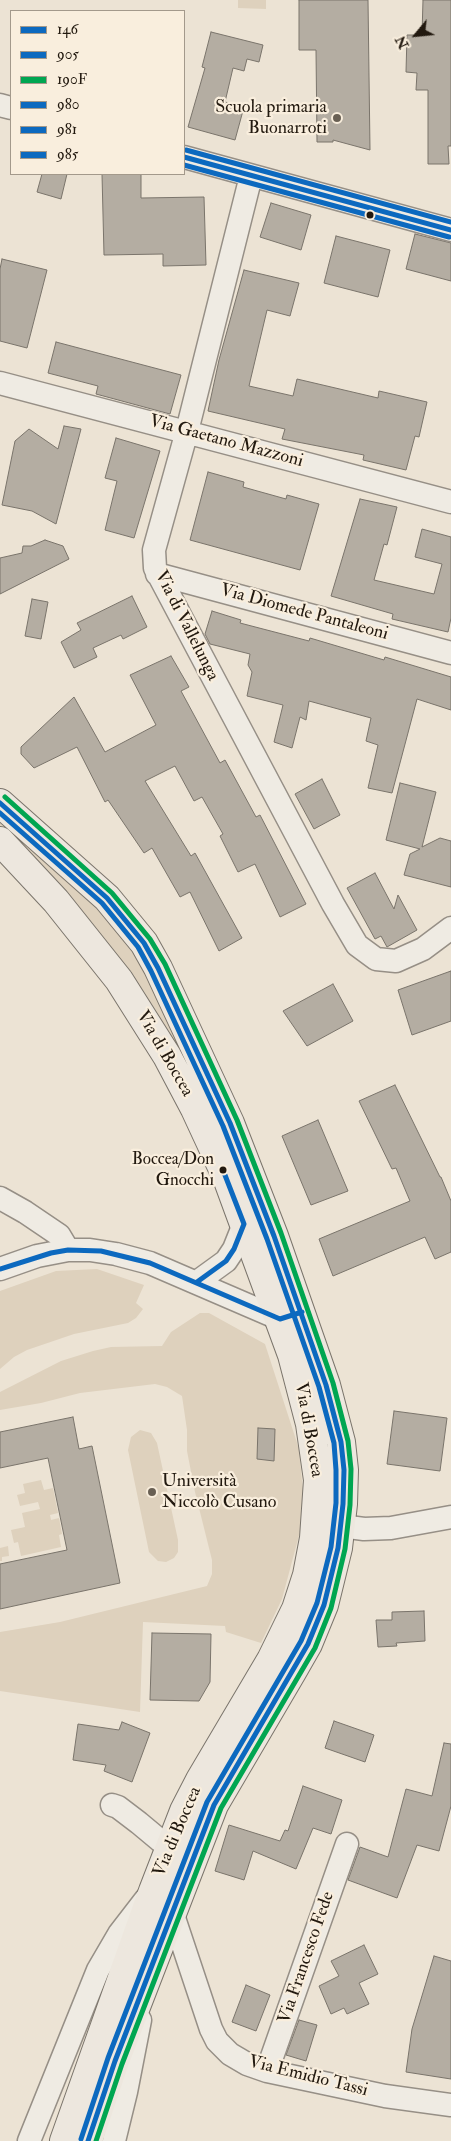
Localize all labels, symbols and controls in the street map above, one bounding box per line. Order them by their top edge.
legend [10,10,185,175]
north arrow [391,10,441,60]
text: 146 [57,20,78,39]
text: N [392,33,413,52]
text: 905 [57,45,79,64]
text: 190F [57,70,87,89]
text: 980 [57,95,79,114]
place label: Scuola primaria Buonarroti [215,97,327,140]
marker: Scuola primaria Buonarroti [331,112,343,124]
text: 981 [57,120,77,139]
text: 985 [57,145,78,164]
unlabelled marker [365,210,375,220]
street label: Via Gaetano Mazzoni [147,411,305,473]
street label: Via di Vallelunga [149,567,223,685]
street label: Via Diomede Pantaleoni [218,580,390,646]
street label: Via di Boccea [131,1007,197,1101]
place label: Boccea/Don Gnocchi [132,1150,214,1190]
marker: Boccea/Don Gnocchi [218,1165,228,1175]
street label: Via di Boccea [289,1381,327,1479]
place label: Università Niccolò Cusano [162,1471,276,1514]
marker: Università Niccolò Cusano [146,1486,158,1498]
street label: Via di Boccea [149,1784,207,1880]
street label: Via Francesco Fede [274,1889,340,2027]
street label: Via Emidio Tassi [246,2052,370,2102]

